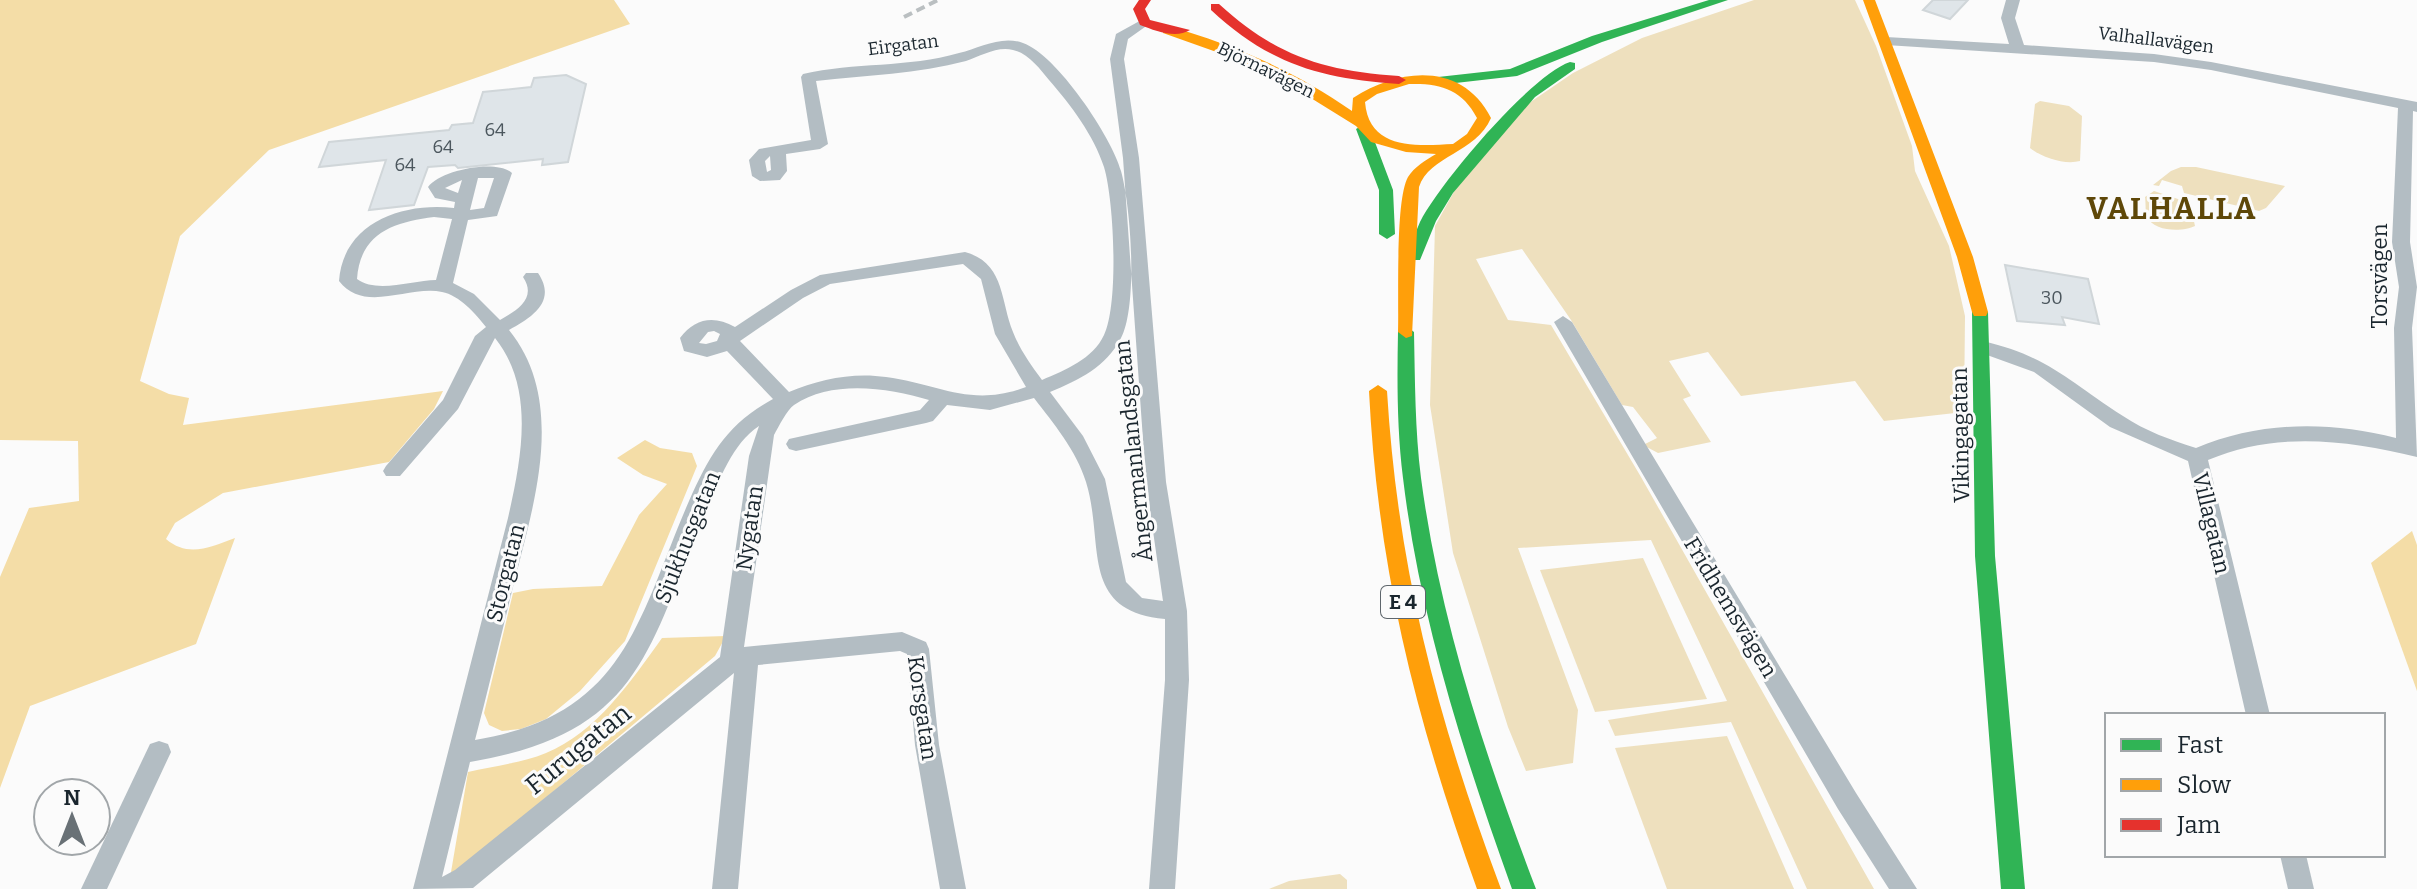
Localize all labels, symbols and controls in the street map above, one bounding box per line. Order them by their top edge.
street label: Valhallavägen [2097,22,2216,58]
street label: Eirgatan [866,30,940,60]
street label: Björnavägen [1214,37,1319,103]
house number: 64 [484,119,506,141]
house number: 64 [432,136,454,158]
house number: 64 [394,154,416,176]
district label: VALHALLA [2087,191,2257,227]
street label: Torsvägen [2366,223,2393,329]
house number: 30 [2041,287,2063,309]
street label: Ångermanlandsgatan [1108,339,1159,563]
street label: Vikingagatan [1946,367,1975,503]
street label: Sjukhusgatan [649,467,726,607]
street label: Villagatan [2187,470,2236,576]
street label: Nygatan [730,484,769,572]
street label: Storgatan [480,521,531,625]
street label: Fridhemsvägen [1678,532,1783,682]
road number: E 4 [1381,586,1425,618]
street label: Korsgatan [902,654,943,762]
street label: Furugatan [520,697,638,801]
legend [2105,713,2385,857]
text: Fast [2177,731,2223,759]
text: Slow [2177,771,2232,799]
north arrow [32,777,112,857]
text: N [64,784,81,811]
text: Jam [2176,811,2221,839]

